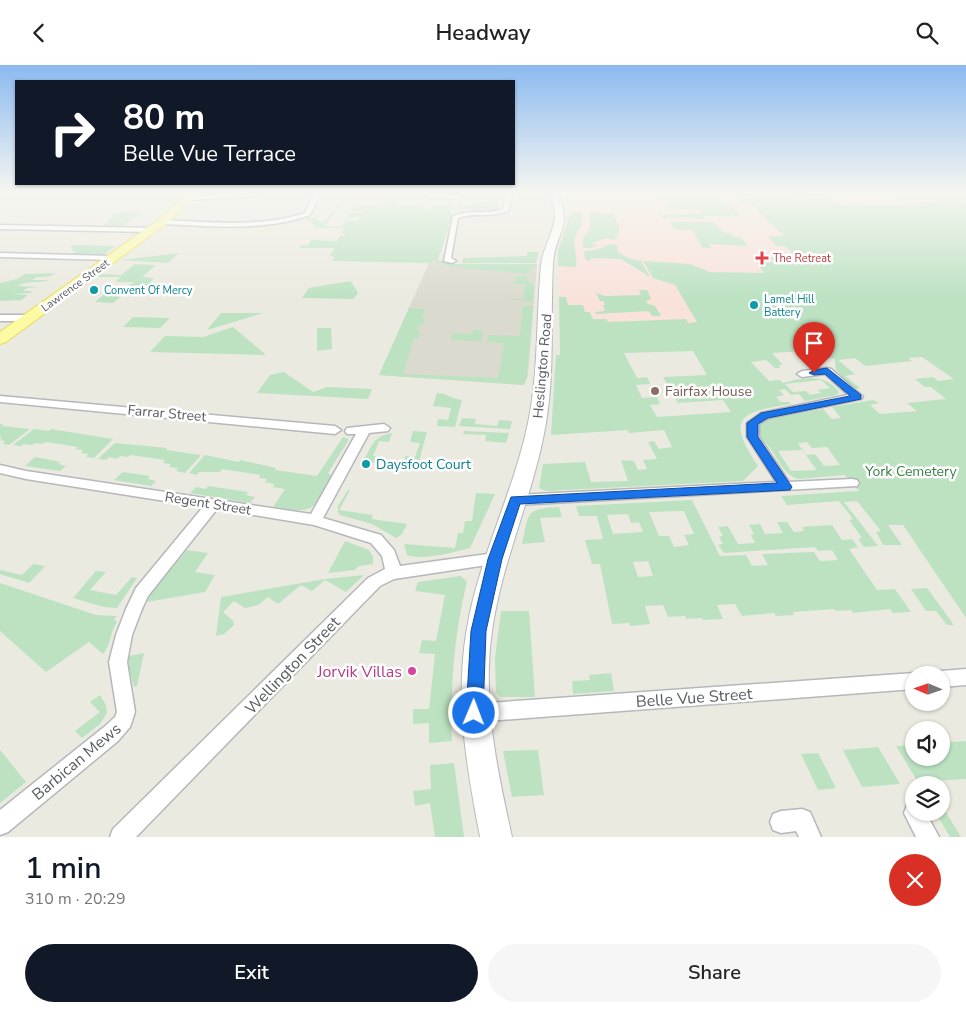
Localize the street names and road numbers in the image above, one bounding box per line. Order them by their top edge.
street label: Lawrence Street [38,256,112,315]
street label: Heslington Road [528,313,557,419]
street label: Farrar Street [127,401,207,426]
street label: Regent Street [163,487,252,520]
street label: Wellington Street [240,612,345,719]
street label: Belle Vue Street [635,683,754,713]
street label: Barbican Mews [27,718,126,806]

